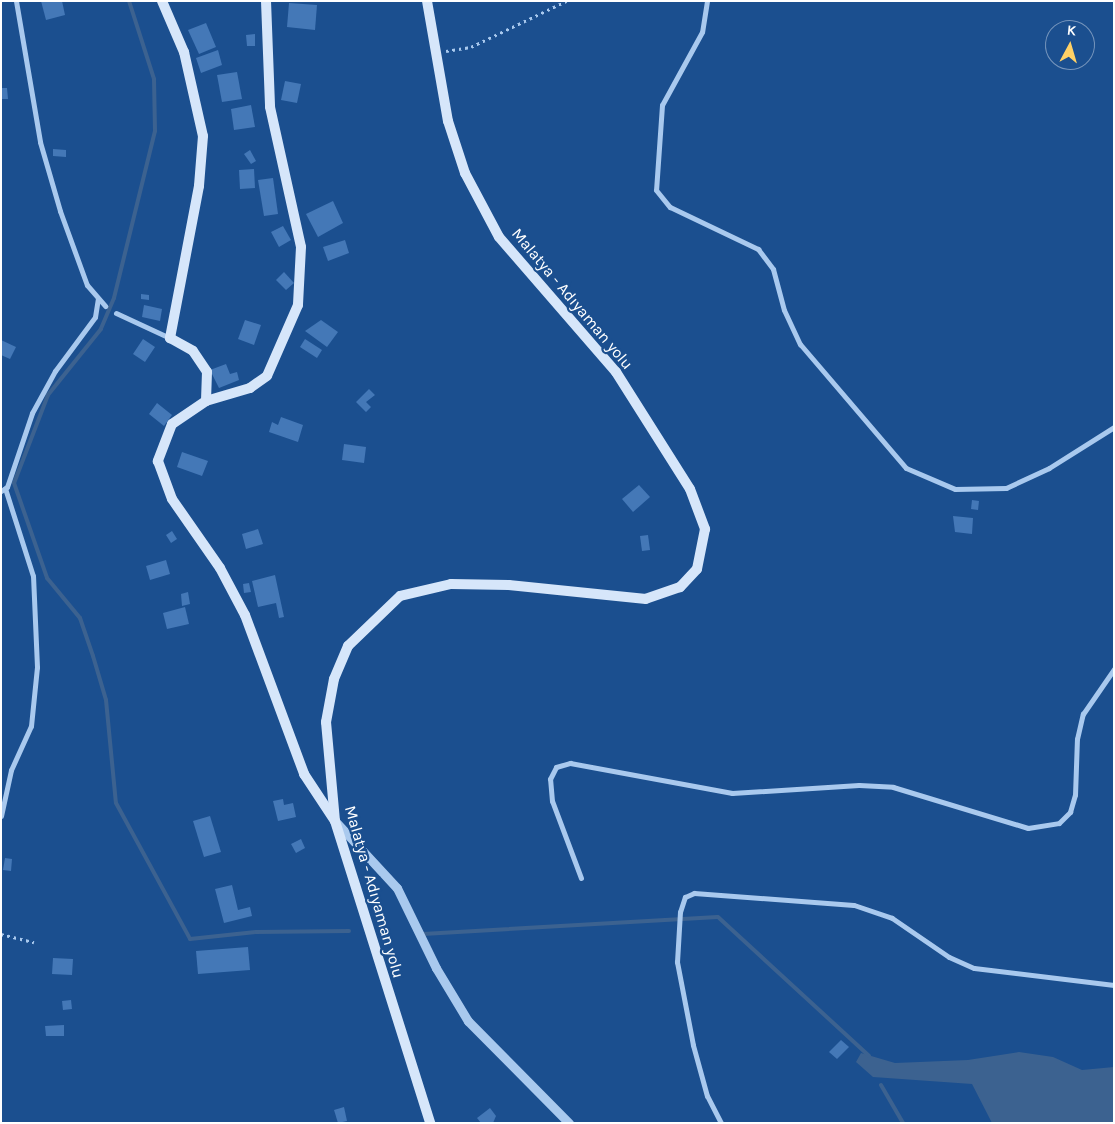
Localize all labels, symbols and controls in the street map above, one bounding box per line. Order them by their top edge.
north arrow [1045,20,1095,70]
text: K [1066,22,1077,40]
street label: Malatya - Adıyaman yolu [507,225,637,373]
street label: Malatya - Adıyaman yolu [340,804,408,980]

